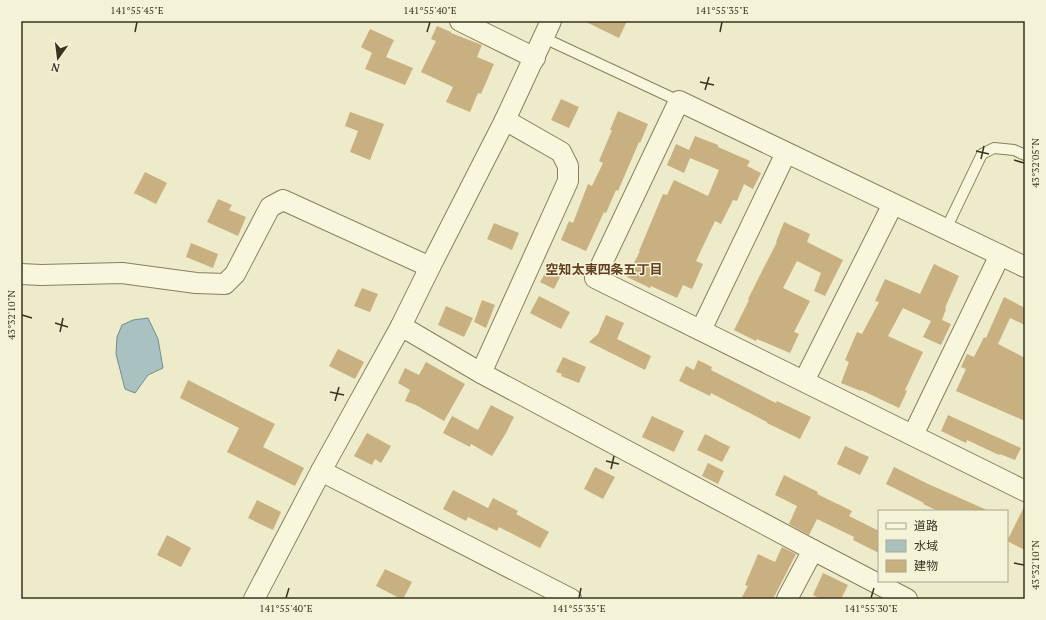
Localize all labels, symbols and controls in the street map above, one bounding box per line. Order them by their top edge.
text: 141°55'45"E [110,4,164,17]
text: 141°55'40"E [403,4,457,17]
text: 141°55'35"E [695,4,749,17]
north arrow [38,38,78,78]
text: N [49,60,61,76]
text: 43°32'05"N [1029,138,1042,188]
district label: 空知太東四条五丁目 [545,260,663,278]
text: 43°32'10"N [5,290,18,340]
legend [878,510,1008,582]
text: 道路 [914,518,938,533]
text: 水域 [914,538,938,553]
text: 43°32'10"N [1029,540,1042,590]
text: 建物 [914,558,938,573]
text: 141°55'40"E [259,602,313,615]
text: 141°55'35"E [552,602,606,615]
text: 141°55'30"E [844,602,898,615]

